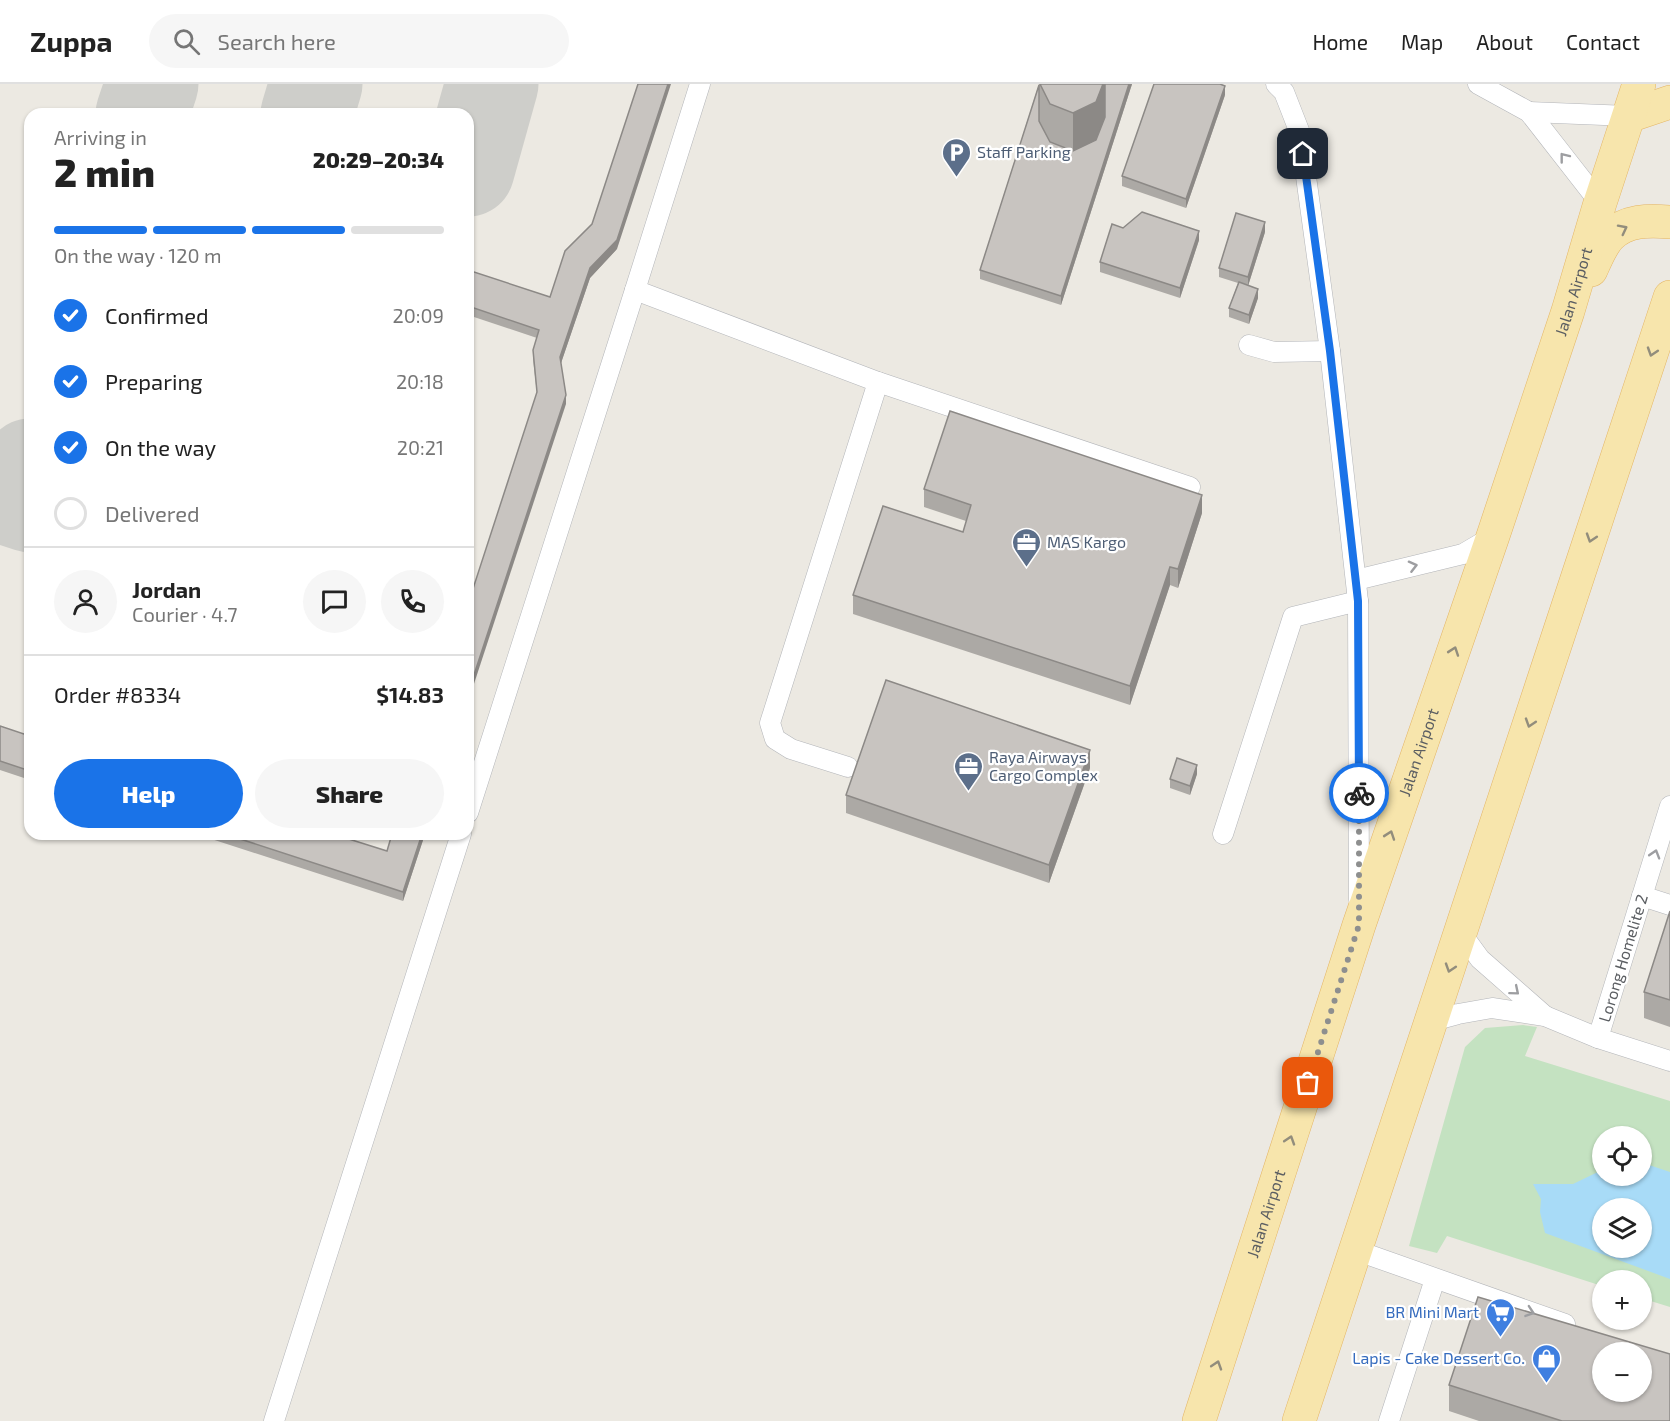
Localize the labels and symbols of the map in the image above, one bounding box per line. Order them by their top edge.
pin [1277,128,1328,179]
parking icon: Staff Parking [940,136,972,178]
place label: Staff Parking [977,142,1071,161]
one-way arrow [1561,153,1572,164]
one-way arrow [1616,224,1627,236]
street label: Jalan Airport [1550,245,1595,338]
one-way arrow [1646,346,1659,357]
office icon: MAS Kargo [1010,526,1042,568]
place label: MAS Kargo [1047,532,1126,551]
one-way arrow [1586,532,1598,542]
one-way arrow [1407,561,1417,574]
one-way arrow [1446,646,1459,656]
street label: Jalan Airport [1394,706,1442,798]
one-way arrow [1525,717,1537,728]
place label: Raya Airways Cargo Complex [989,747,1099,784]
office icon: Raya Airways Cargo Complex [952,750,984,792]
courier [1329,763,1389,823]
one-way arrow [1383,830,1396,841]
one-way arrow [1648,849,1660,860]
street label: Lorong Homelite 2 [1594,892,1651,1024]
one-way arrow [1444,962,1457,973]
one-way arrow [1508,983,1519,994]
pin [1282,1057,1333,1108]
one-way arrow [1283,1135,1295,1146]
street label: Jalan Airport [1242,1167,1289,1260]
supermarket icon: BR Mini Mart [1484,1296,1516,1338]
place label: BR Mini Mart [1385,1302,1479,1321]
one-way arrow [1524,1304,1535,1317]
shop icon: Lapis - Cake Dessert Co. [1530,1342,1562,1384]
place label: Lapis - Cake Dessert Co. [1352,1348,1525,1367]
one-way arrow [1210,1360,1222,1371]

